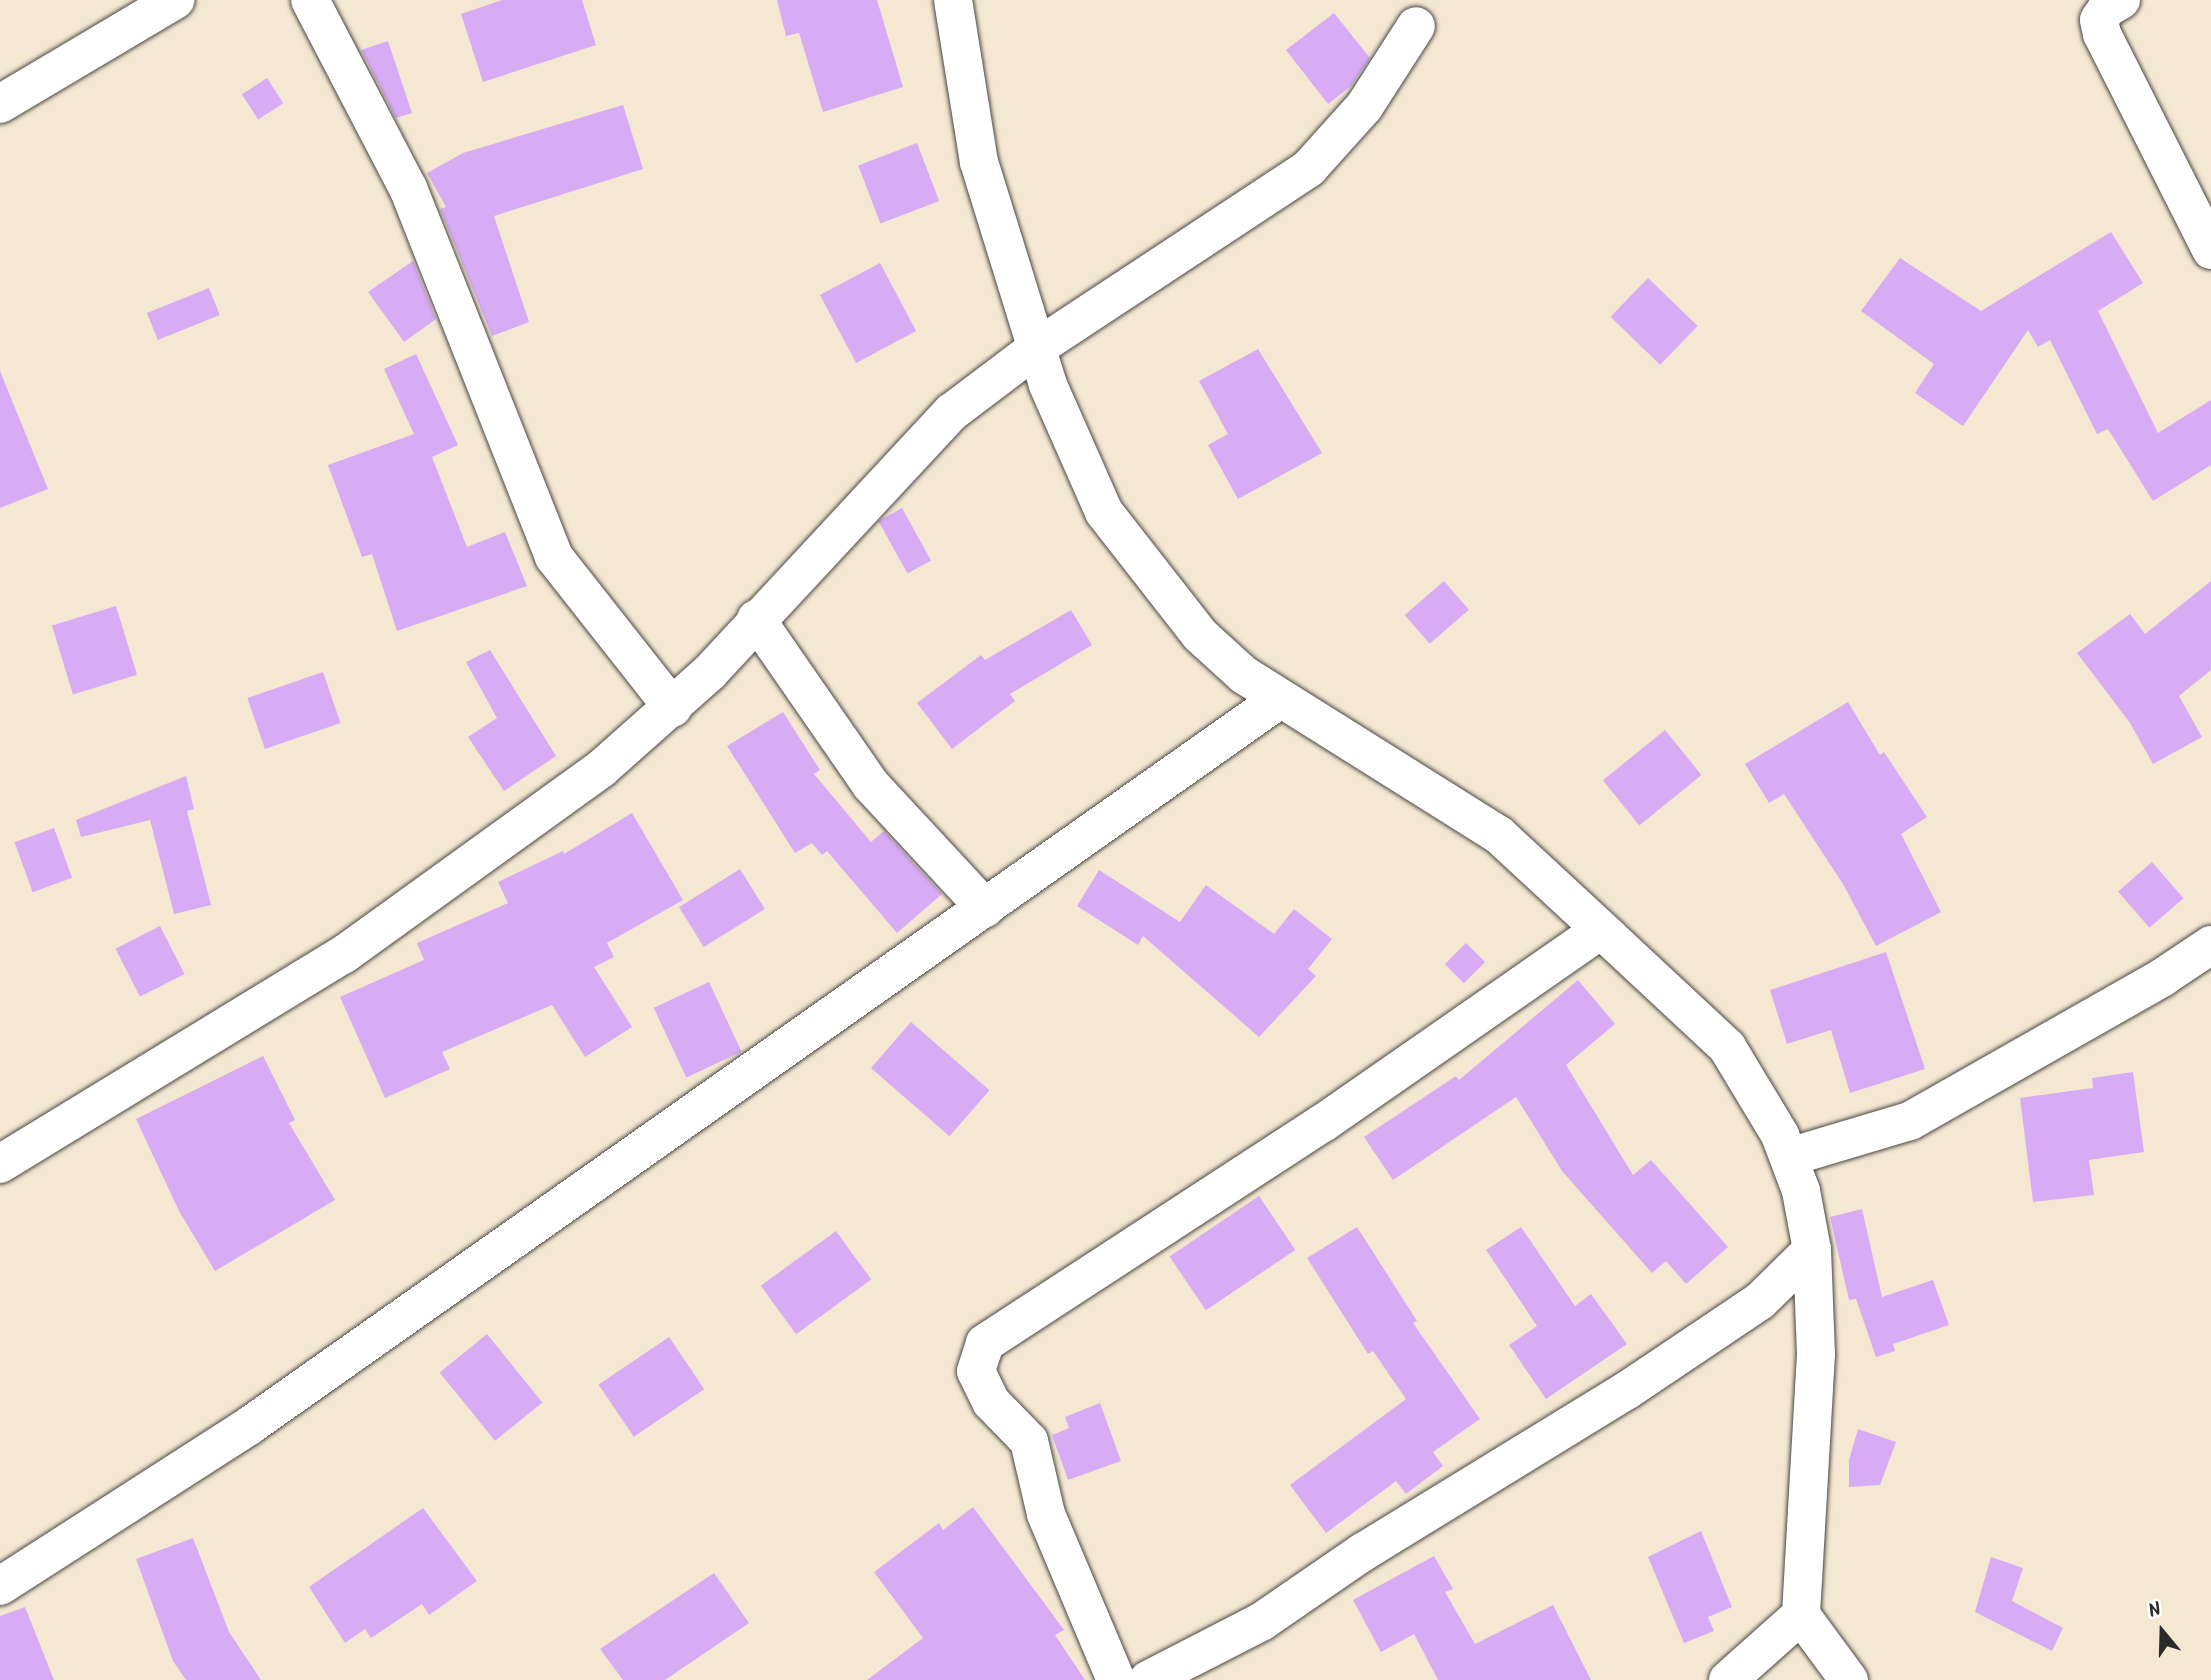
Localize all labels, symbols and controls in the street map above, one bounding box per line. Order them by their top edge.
text: N [2145,1595,2166,1627]
north arrow [2127,1596,2197,1666]

